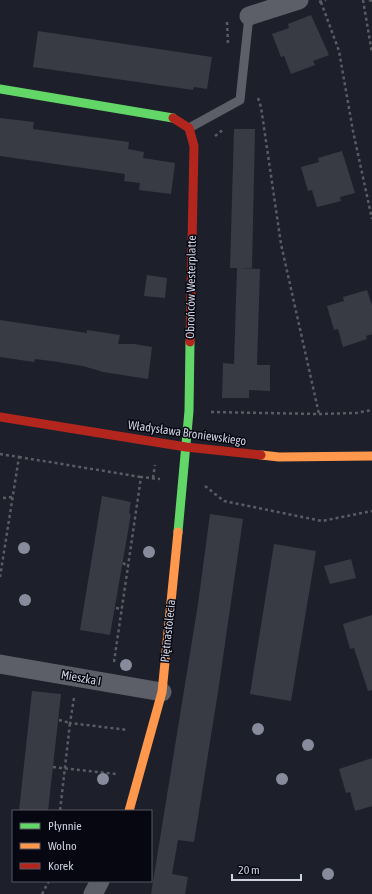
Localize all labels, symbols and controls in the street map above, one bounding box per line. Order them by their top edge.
street label: Obrońców Westerplatte [183,235,199,339]
street label: Władysława Broniewskiego [127,418,247,448]
street label: Piętnastolecia [158,599,178,663]
street label: Mieszka I [60,668,102,688]
legend [12,810,152,882]
text: Płynnie [48,819,82,833]
text: Wolno [48,839,77,853]
scale bar [232,856,301,882]
text: Korek [48,859,74,873]
text: 20 m [238,863,260,877]

